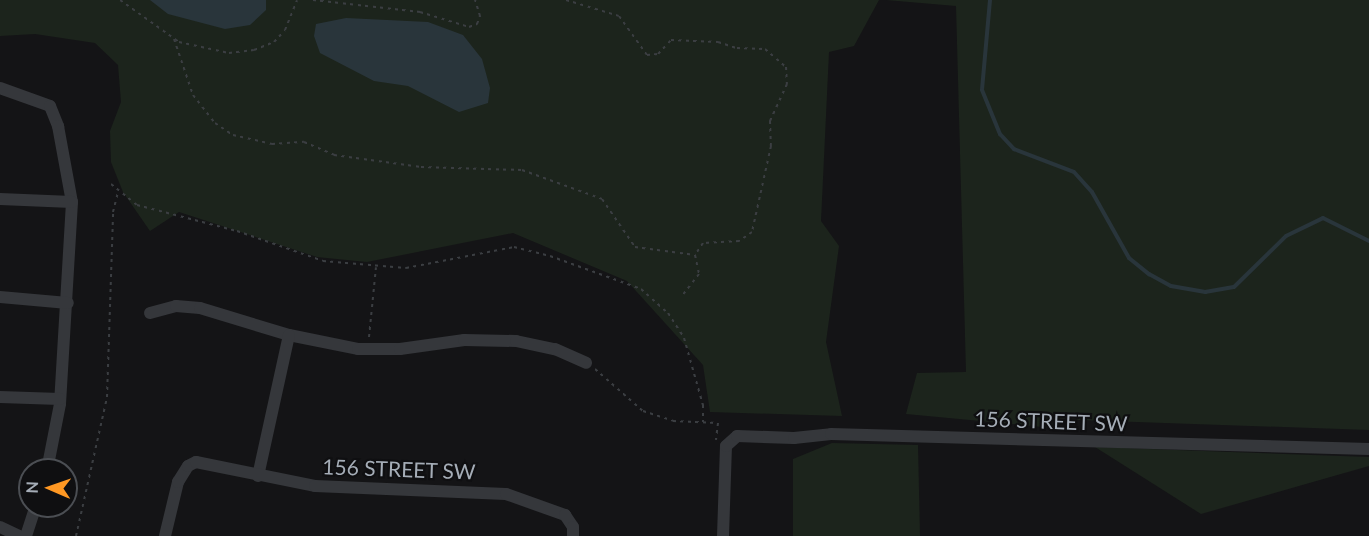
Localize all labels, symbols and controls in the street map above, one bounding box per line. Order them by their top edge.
street label: 156 STREET SW [974,406,1128,436]
street label: 156 STREET SW [322,454,476,484]
north arrow [18,458,78,518]
text: N [22,481,41,494]

